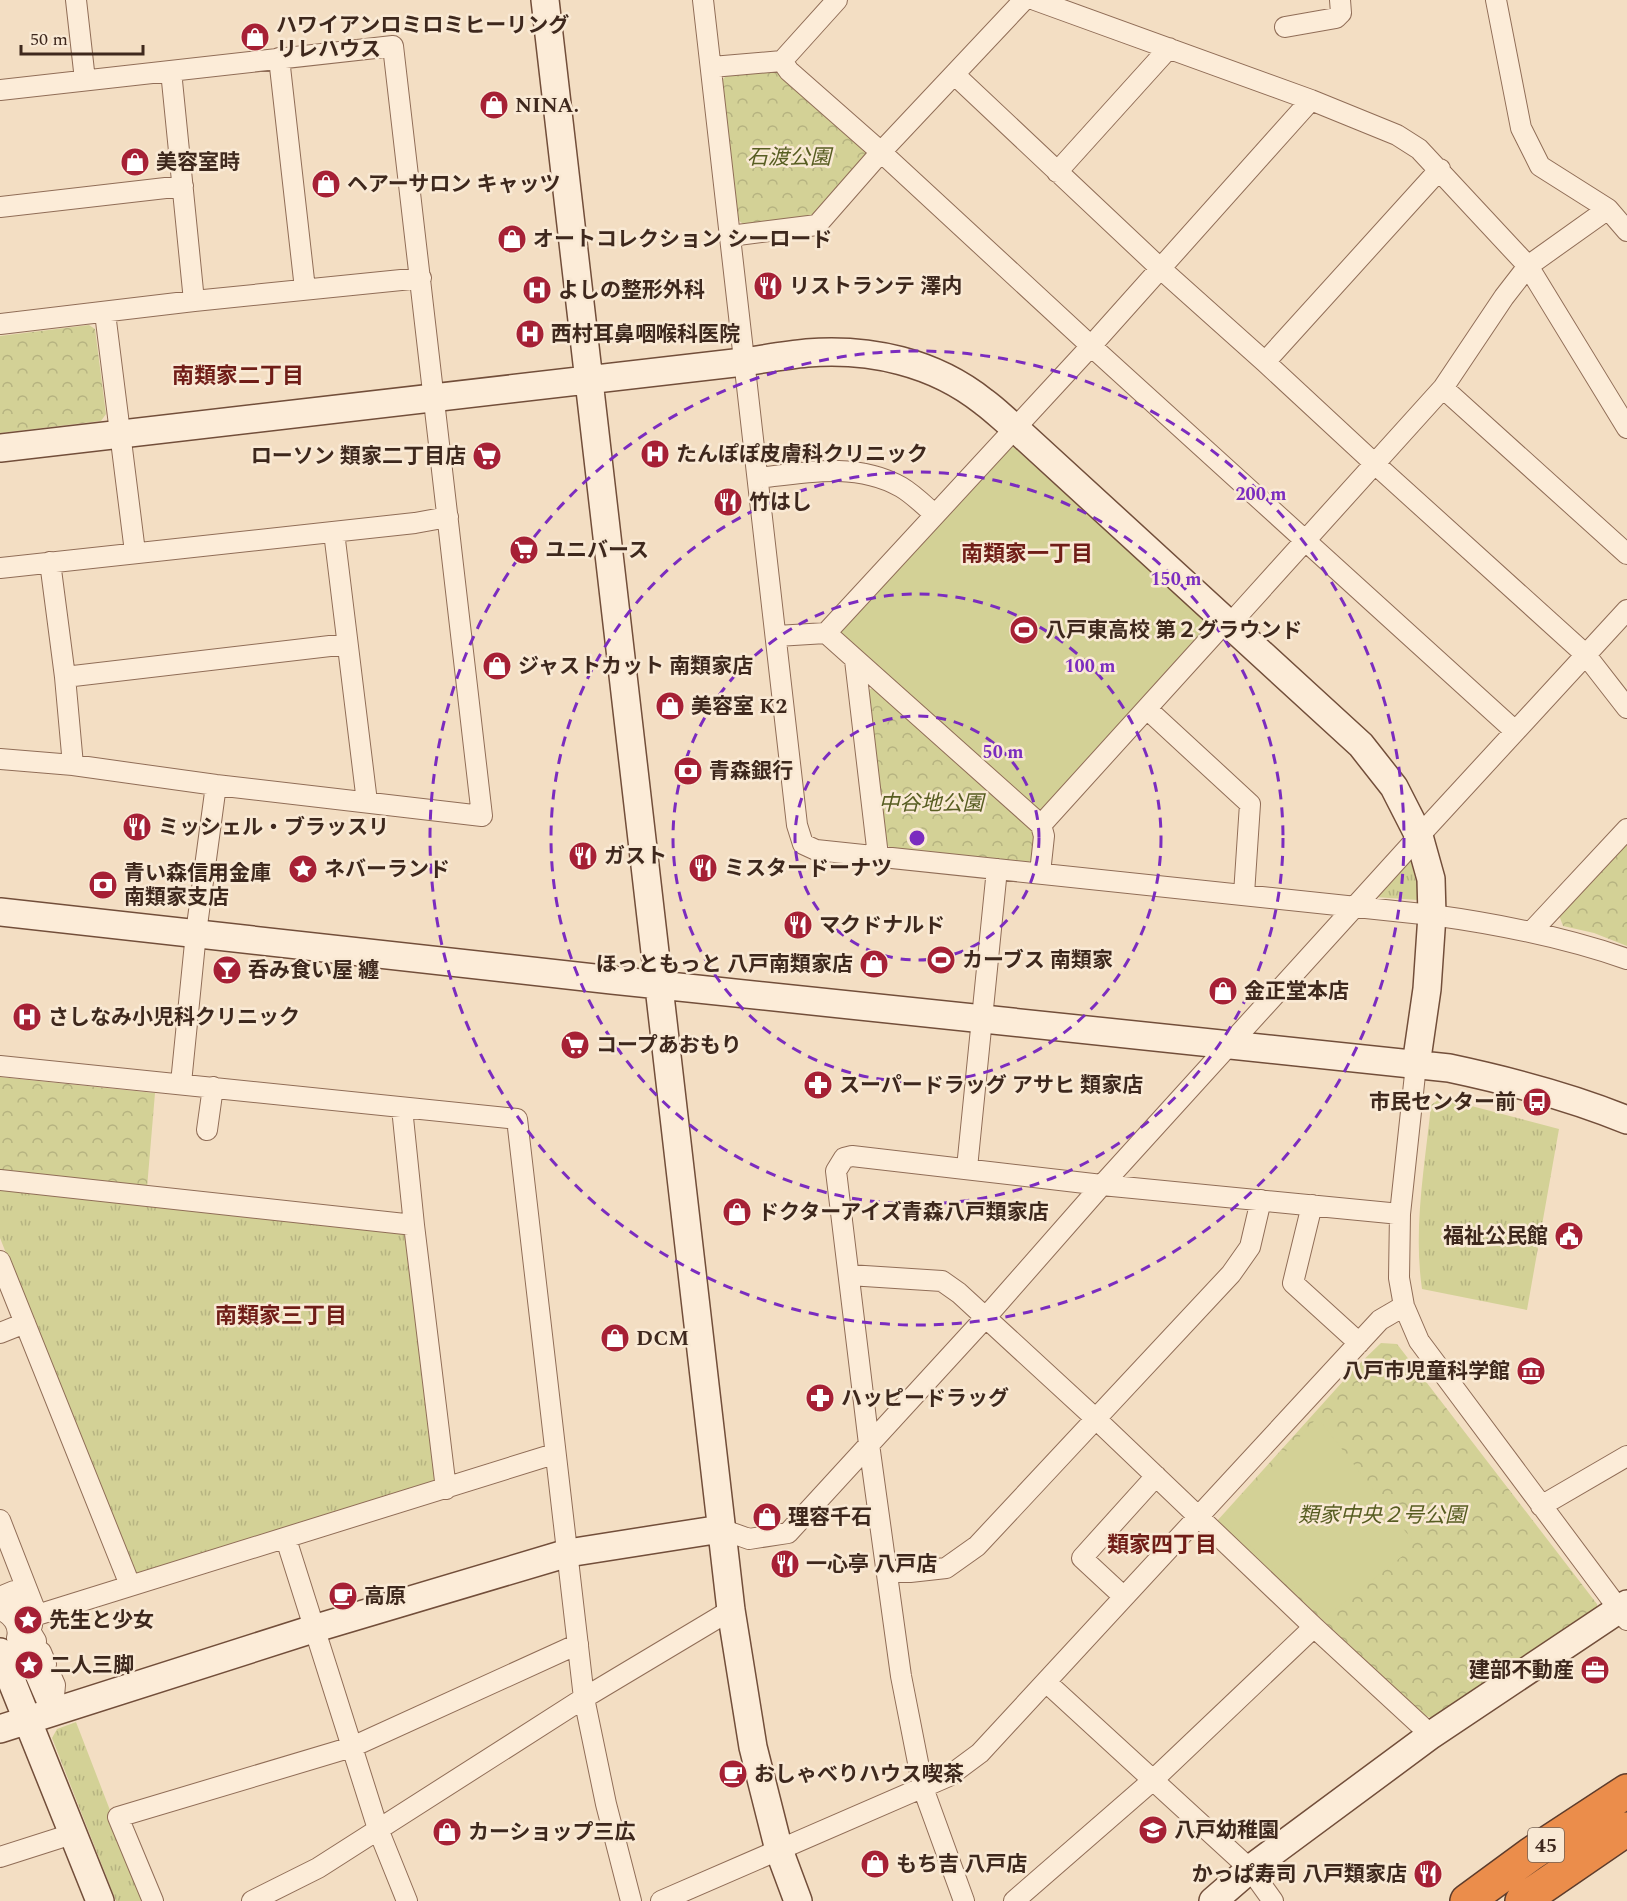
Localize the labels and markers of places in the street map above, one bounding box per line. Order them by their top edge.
place label: ハワイアンロミロミヒーリング リレハウス [276,10,569,66]
shop icon: ハワイアンロミロミヒーリング リレハウス [239,21,271,53]
shop icon: NINA. [478,89,510,121]
place label: NINA. [515,90,579,122]
shop icon: 美容室時 [119,146,151,178]
place label: 美容室時 [156,147,240,179]
shop icon: ヘアーサロン キャッツ [310,168,342,200]
place label: ヘアーサロン キャッツ [347,169,561,201]
shop icon: オートコレクション シーロード [496,223,528,255]
place label: オートコレクション シーロード [533,224,832,256]
restaurant icon: リストランテ 澤内 [752,270,784,302]
place label: リストランテ 澤内 [789,271,962,303]
hospital icon: よしの整形外科 [521,274,553,306]
place label: よしの整形外科 [558,275,705,307]
hospital icon: 西村耳鼻咽喉科医院 [514,318,546,350]
place label: 西村耳鼻咽喉科医院 [551,319,740,351]
hospital icon: たんぽぽ皮膚科クリニック [639,438,671,470]
place label: たんぽぽ皮膚科クリニック [676,439,928,471]
supermarket icon: ローソン 類家二丁目店 [471,440,503,472]
place label: ローソン 類家二丁目店 [251,441,466,473]
restaurant icon: 竹はし [712,486,744,518]
place label: 竹はし [749,487,812,519]
supermarket icon: ユニバース [508,534,540,566]
place label: ユニバース [545,535,649,567]
sports icon: 八戸東高校 第２グラウンド [1008,614,1040,646]
place label: 八戸東高校 第２グラウンド [1045,615,1302,647]
shop icon: ジャストカット 南類家店 [481,650,513,682]
place label: ジャストカット 南類家店 [518,651,753,683]
shop icon: 美容室 K2 [654,690,686,722]
place label: 美容室 K2 [691,691,787,723]
bank icon: 青森銀行 [672,755,704,787]
place label: 青森銀行 [709,756,793,788]
restaurant icon: ミッシェル・ブラッスリ [121,811,153,843]
place label: ミッシェル・ブラッスリ [158,812,389,844]
centre of rings [907,828,927,848]
restaurant icon: ガスト [567,840,599,872]
place label: ガスト [604,841,667,873]
restaurant icon: ミスタードーナツ [687,852,719,884]
place icon: ネバーランド [287,853,319,885]
place label: ミスタードーナツ [724,853,892,885]
place label: ネバーランド [324,854,450,886]
place label: 青い森信用金庫 南類家支店 [124,858,271,914]
bank icon: 青い森信用金庫 南類家支店 [87,869,119,901]
restaurant icon: マクドナルド [782,909,814,941]
place label: マクドナルド [819,910,945,942]
sports icon: カーブス 南類家 [925,944,957,976]
place label: カーブス 南類家 [962,945,1113,977]
shop icon: ほっともっと 八戸南類家店 [858,948,890,980]
place label: ほっともっと 八戸南類家店 [596,949,853,981]
bar icon: 呑み食い屋 纏 [211,954,243,986]
place label: 呑み食い屋 纏 [248,955,379,987]
shop icon: 金正堂本店 [1207,975,1239,1007]
place label: 金正堂本店 [1244,976,1349,1008]
hospital icon: さしなみ小児科クリニック [11,1001,43,1033]
place label: さしなみ小児科クリニック [48,1002,300,1034]
supermarket icon: コープあおもり [559,1029,591,1061]
place label: コープあおもり [596,1030,742,1062]
pharmacy icon: スーパードラッグ アサヒ 類家店 [802,1069,834,1101]
place label: スーパードラッグ アサヒ 類家店 [839,1070,1143,1102]
bus stop icon: 市民センター前 [1521,1086,1553,1118]
place label: 市民センター前 [1369,1087,1516,1119]
shop icon: ドクターアイズ青森八戸類家店 [721,1196,753,1228]
place label: ドクターアイズ青森八戸類家店 [758,1197,1049,1229]
public building icon: 福祉公民館 [1553,1220,1585,1252]
place label: 福祉公民館 [1443,1221,1548,1253]
shop icon: DCM [599,1322,631,1354]
place label: DCM [636,1323,689,1355]
museum icon: 八戸市児童科学館 [1515,1355,1547,1387]
place label: 八戸市児童科学館 [1342,1356,1510,1388]
pharmacy icon: ハッピードラッグ [804,1382,836,1414]
place label: ハッピードラッグ [841,1383,1009,1415]
shop icon: 理容千石 [751,1501,783,1533]
place label: 理容千石 [788,1502,872,1534]
restaurant icon: 一心亭 八戸店 [769,1548,801,1580]
place label: 一心亭 八戸店 [806,1549,937,1581]
cafe icon: 高原 [327,1580,359,1612]
place label: 高原 [364,1581,406,1613]
place icon: 先生と少女 [12,1604,44,1636]
place label: 先生と少女 [49,1605,154,1637]
place icon: 二人三脚 [13,1649,45,1681]
place label: 二人三脚 [50,1650,134,1682]
office icon: 建部不動産 [1579,1654,1611,1686]
place label: 建部不動産 [1469,1655,1574,1687]
cafe icon: おしゃべりハウス喫茶 [717,1758,749,1790]
place label: おしゃべりハウス喫茶 [754,1759,964,1791]
school or university icon: 八戸幼稚園 [1137,1814,1169,1846]
place label: 八戸幼稚園 [1174,1815,1279,1847]
shop icon: カーショップ三広 [431,1816,463,1848]
place label: カーショップ三広 [468,1817,636,1849]
shop icon: もち吉 八戸店 [859,1848,891,1880]
place label: もち吉 八戸店 [896,1849,1027,1881]
restaurant icon: かっぱ寿司 八戸類家店 [1412,1858,1444,1890]
place label: かっぱ寿司 八戸類家店 [1192,1859,1407,1891]

